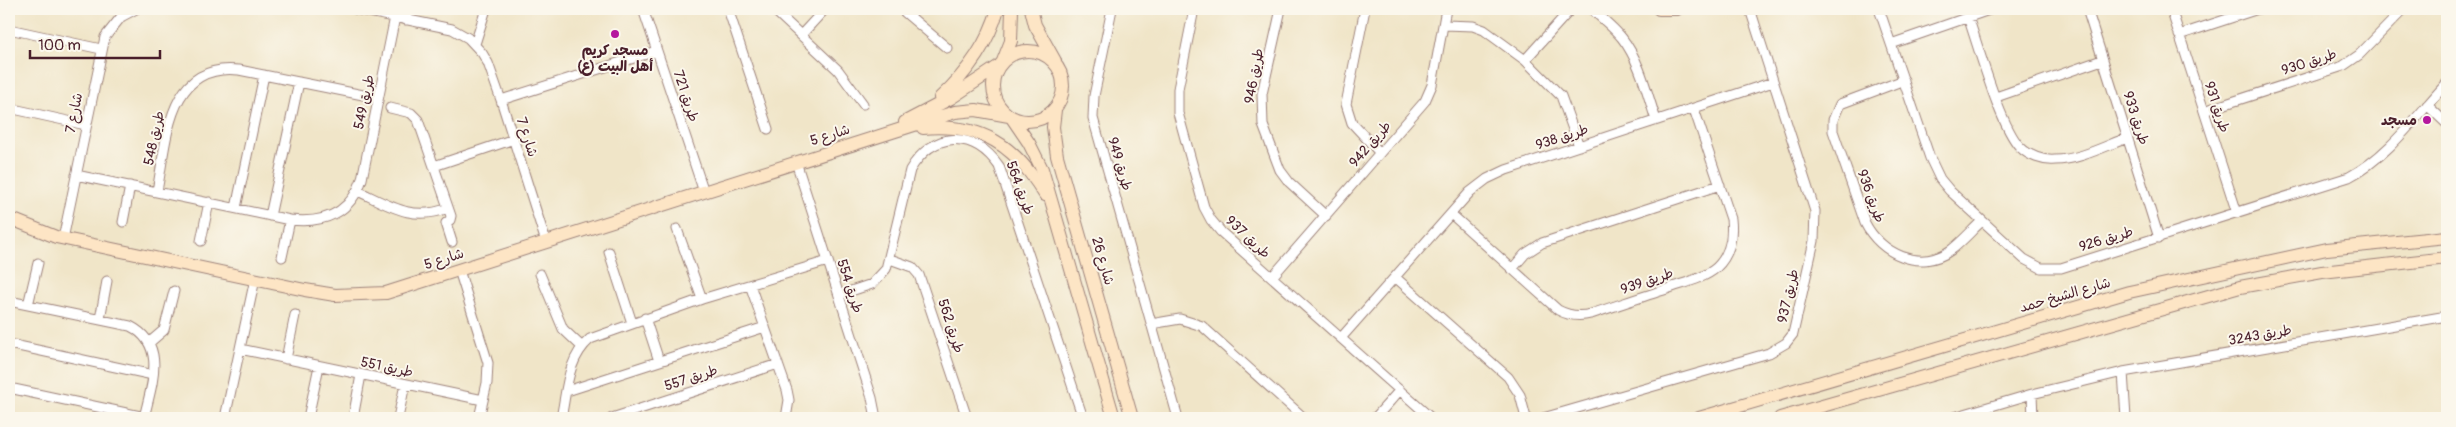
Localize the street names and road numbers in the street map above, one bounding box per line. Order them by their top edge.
street label: طريق 930 [2279,45,2339,79]
street label: طريق 946 [1241,47,1267,105]
street label: طريق 721 [670,68,702,124]
street label: طريق 549 [350,73,378,131]
street label: طريق 931 [2201,79,2233,135]
street label: طريق 933 [2119,89,2153,147]
street label: شارع 7 [62,91,87,135]
street label: طريق 548 [140,109,168,167]
street label: شارع 7 [512,115,541,159]
street label: طريق 942 [1345,117,1395,171]
street label: طريق 938 [1533,120,1591,154]
street label: شارع 5 [808,121,852,150]
street label: طريق 949 [1104,135,1136,193]
street label: طريق 564 [1002,159,1038,217]
street label: طريق 936 [1854,167,1888,225]
street label: طريق 937 [1222,212,1274,262]
street label: طريق 926 [2077,223,2135,255]
street label: شارع 26 [1087,235,1118,287]
street label: شارع 5 [422,245,466,274]
street label: طريق 554 [833,257,867,315]
street label: طريق 939 [1618,264,1676,298]
street label: طريق 937 [1774,267,1802,325]
street label: شارع الشيخ حمد [2017,274,2113,317]
street label: طريق 562 [934,297,968,355]
street label: طريق 3243 [2227,321,2293,349]
street label: طريق 551 [359,353,415,381]
street label: طريق 557 [662,361,720,395]

